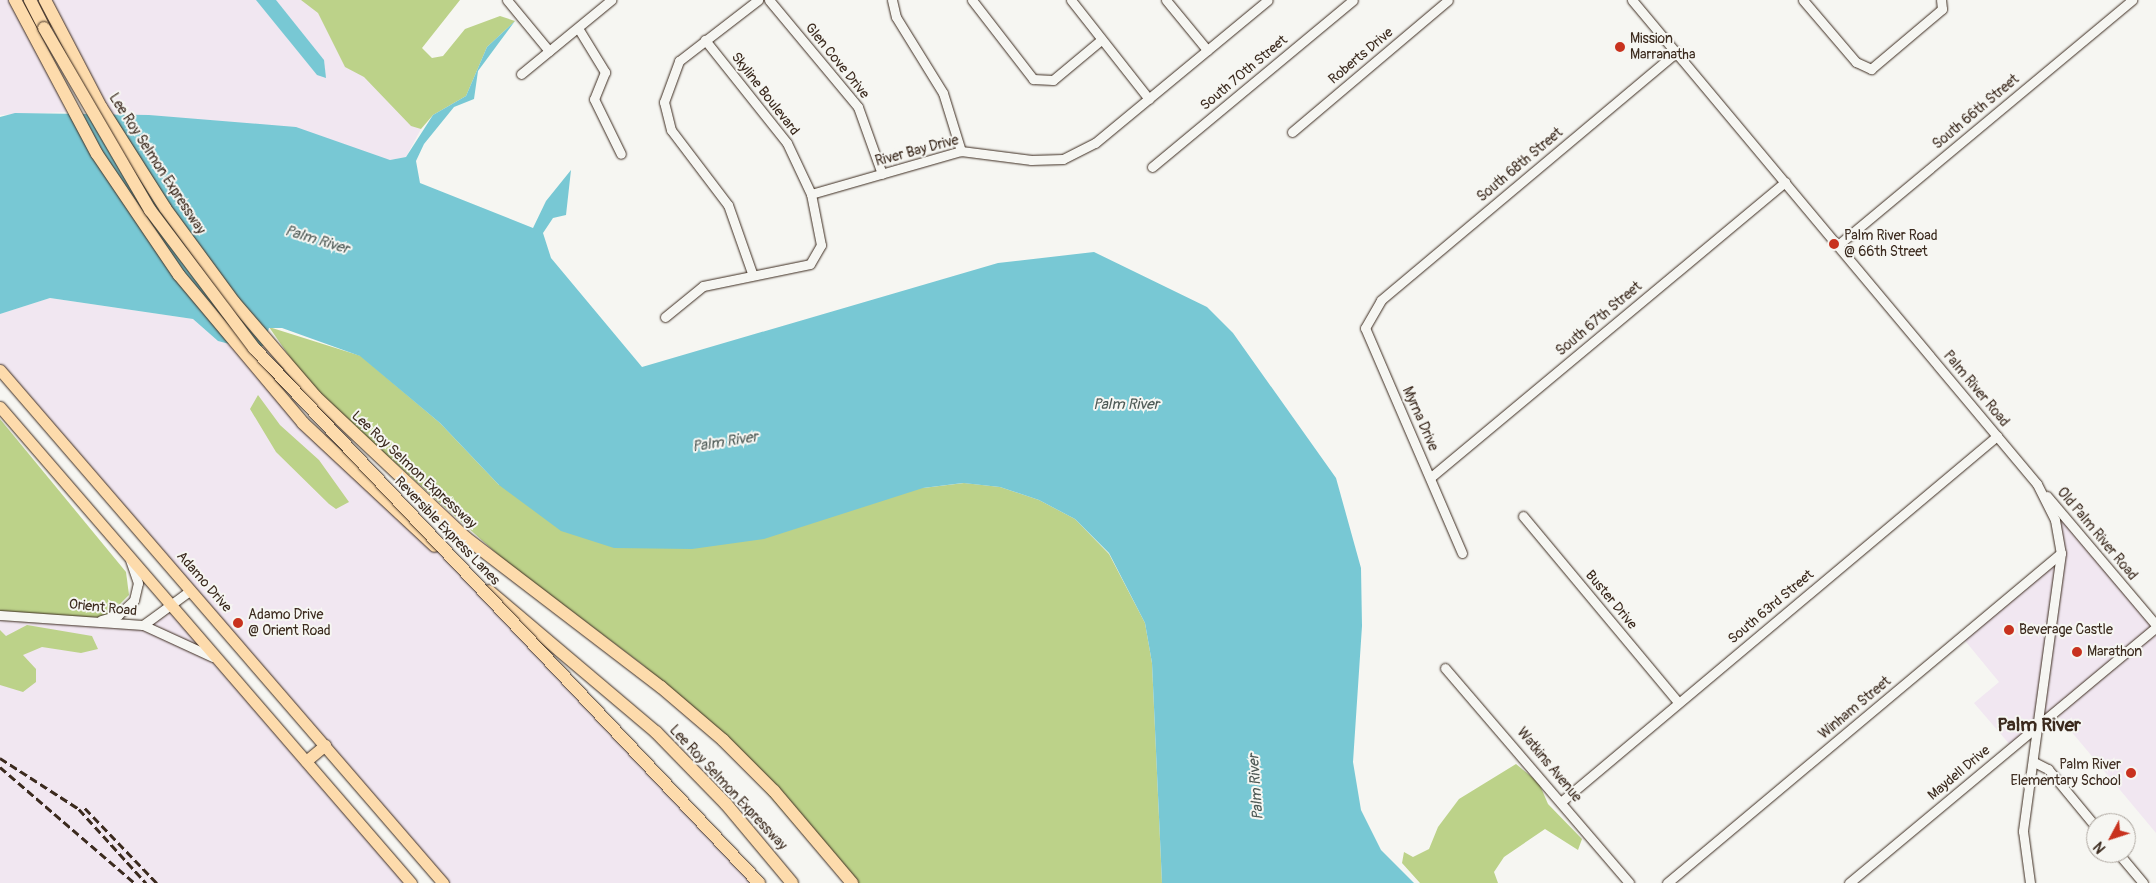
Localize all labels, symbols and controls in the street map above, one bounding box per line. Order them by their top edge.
street label: Glen Cove Drive [801,20,873,102]
street label: Roberts Drive [1325,24,1397,88]
place label: Mission Marranatha [1630,31,1695,64]
street label: South 70th Street [1197,32,1291,114]
marker: Mission Marranatha [1614,41,1626,53]
street label: Skyline Boulevard [727,49,803,139]
street label: South 66th Street [1929,71,2023,153]
street label: Lee Roy Selmon Expressway [105,90,209,238]
street label: South 68th Street [1474,124,1566,206]
street label: River Bay Drive [873,132,961,170]
water label: Palm River [283,222,351,258]
place label: Palm River Road @ 66th Street [1844,228,1938,260]
marker: Palm River Road @ 66th Street [1828,238,1840,250]
street label: South 67th Street [1553,278,1645,360]
street label: Palm River Road [1939,348,2013,430]
street label: Myrna Drive [1398,384,1442,454]
water label: Palm River [1093,396,1159,414]
street label: Lee Roy Selmon Expressway [348,408,480,532]
water label: Palm River [691,428,759,456]
street label: Reversible Express Lanes [391,473,503,589]
street label: Old Palm River Road [2053,484,2141,584]
street label: Adamo Drive [173,548,235,616]
street label: South 63rd Street [1725,566,1817,648]
street label: Buster Drive [1582,567,1640,633]
street label: Orient Road [68,596,138,620]
place label: Adamo Drive @ Orient Road [248,607,331,640]
marker: Adamo Drive @ Orient Road [232,617,244,629]
place label: Beverage Castle [2019,622,2113,638]
marker: Beverage Castle [2003,624,2015,636]
place label: Marathon [2087,644,2142,660]
marker: Marathon [2071,646,2083,658]
street label: Winham Street [1816,673,1894,743]
district label: Palm River [1997,715,2081,737]
street label: Lee Roy Selmon Expressway [666,722,790,854]
street label: Watkins Avenue [1513,724,1585,806]
street label: Maydell Drive [1924,742,1994,804]
water label: Palm River [1245,753,1267,821]
place label: Palm River Elementary School [2010,757,2121,790]
marker: Palm River Elementary School [2125,767,2137,779]
north arrow [2086,813,2136,863]
text: N [2090,838,2109,856]

